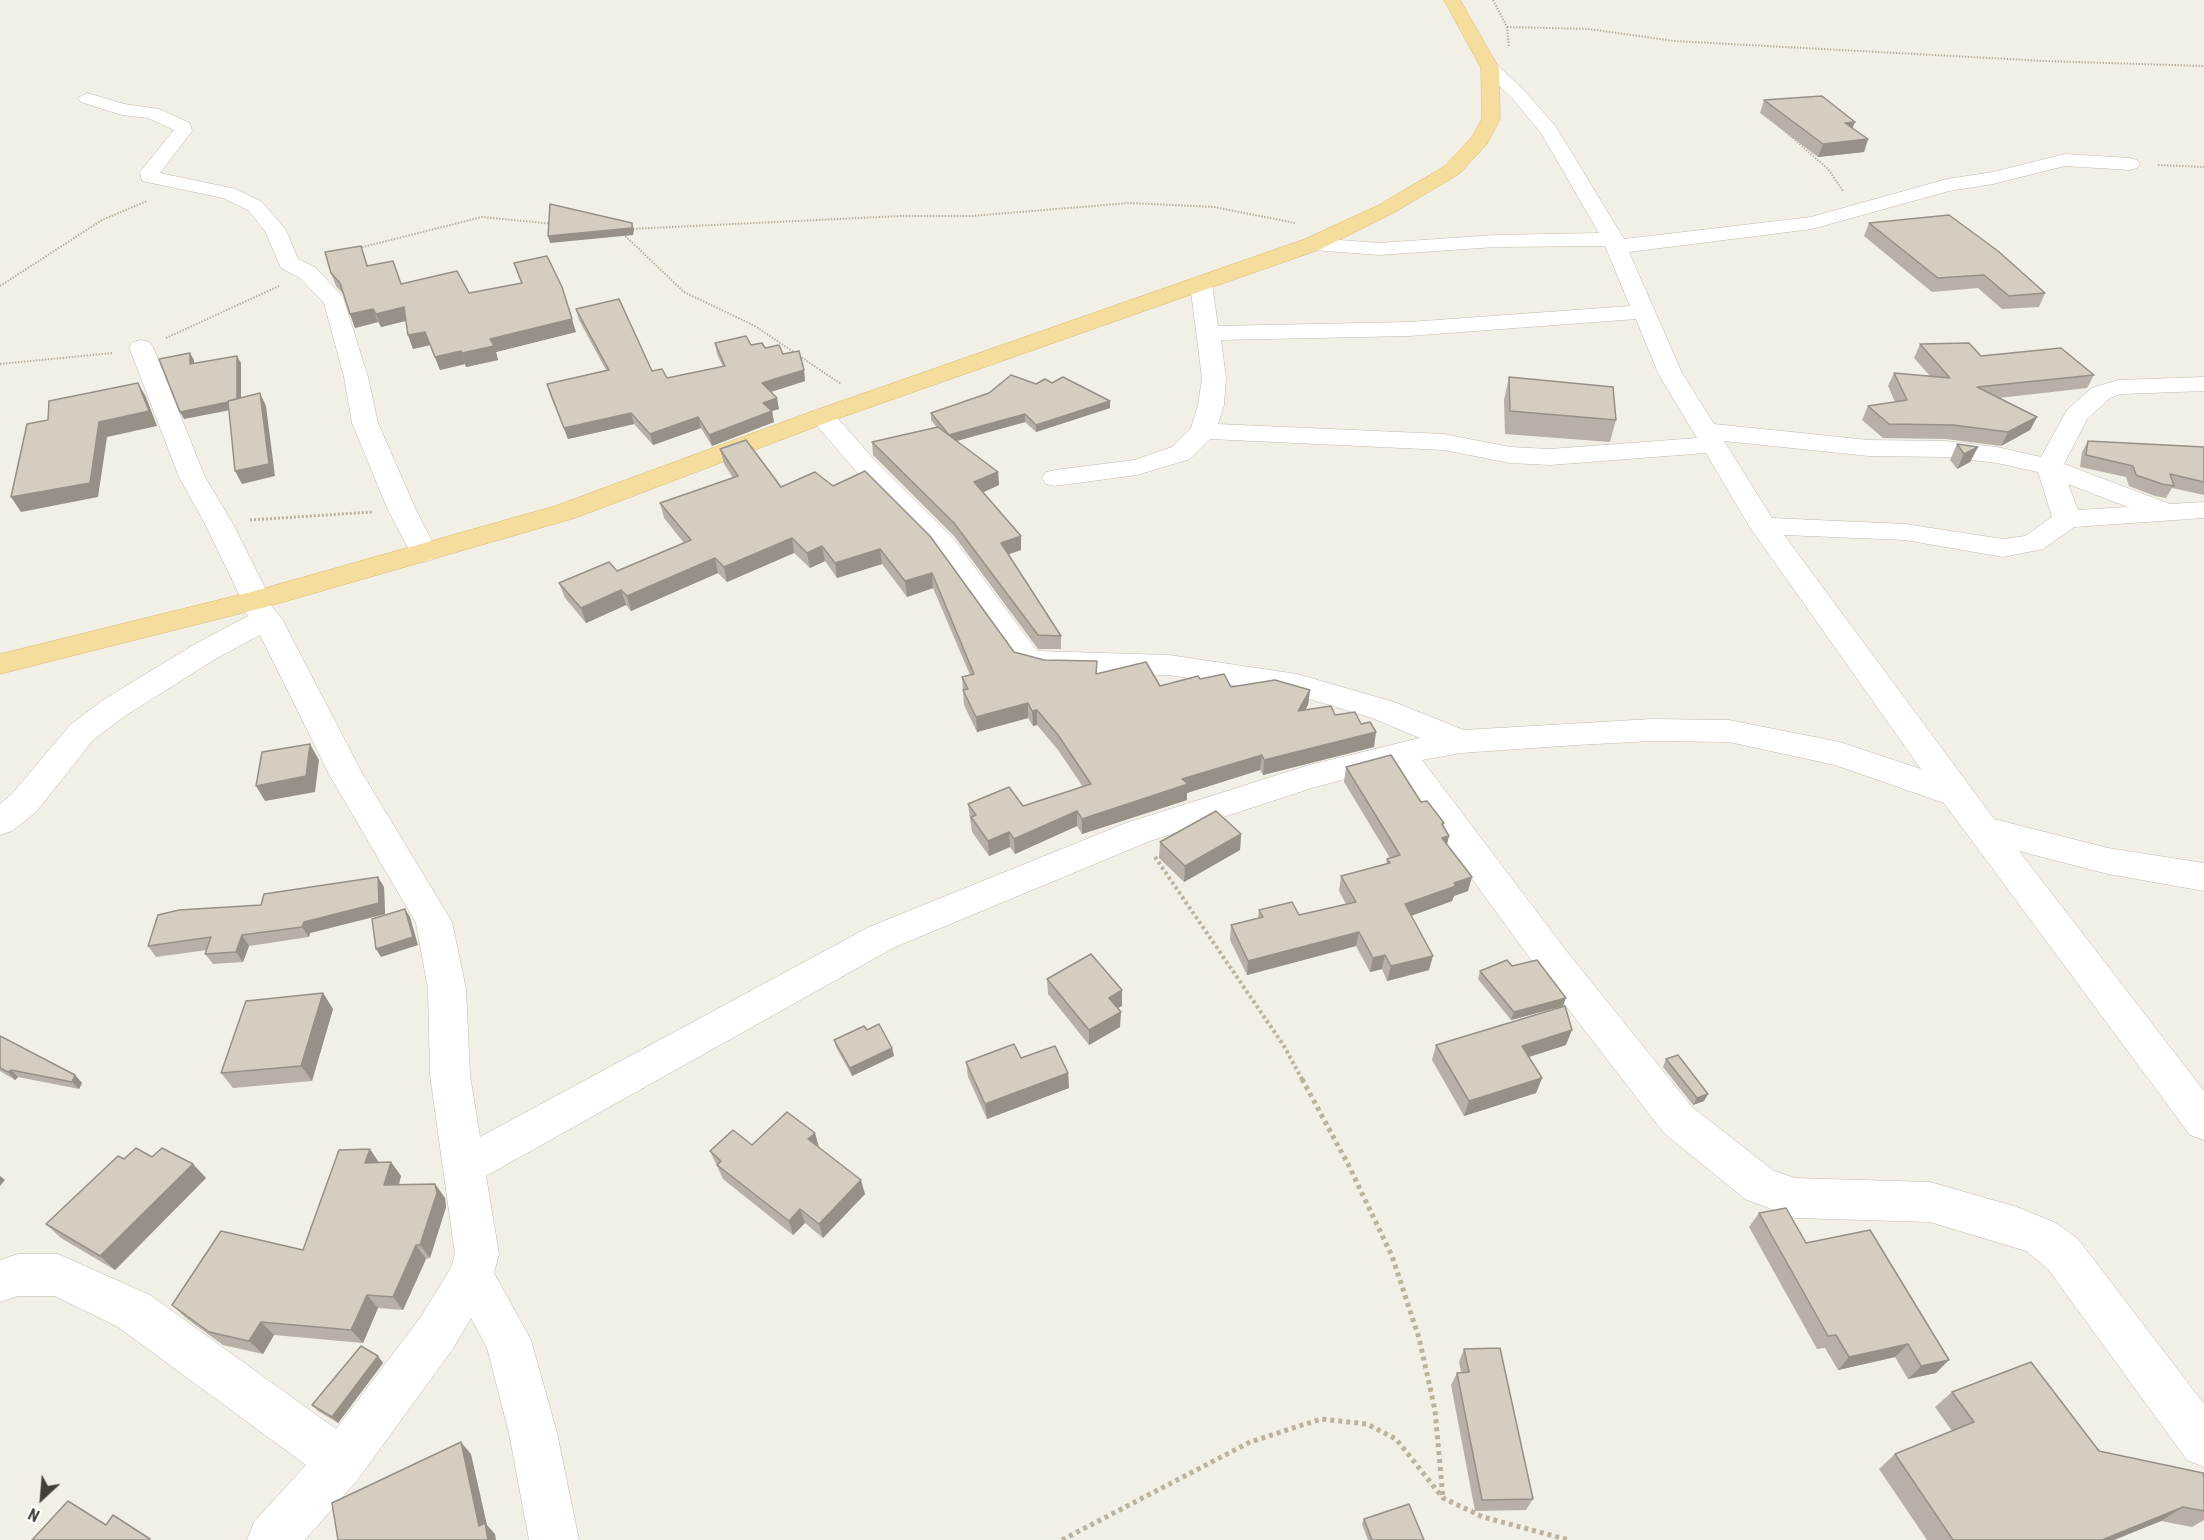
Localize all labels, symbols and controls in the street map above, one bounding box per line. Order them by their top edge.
north arrow [12,1468,72,1528]
text: N [25,1504,42,1525]

